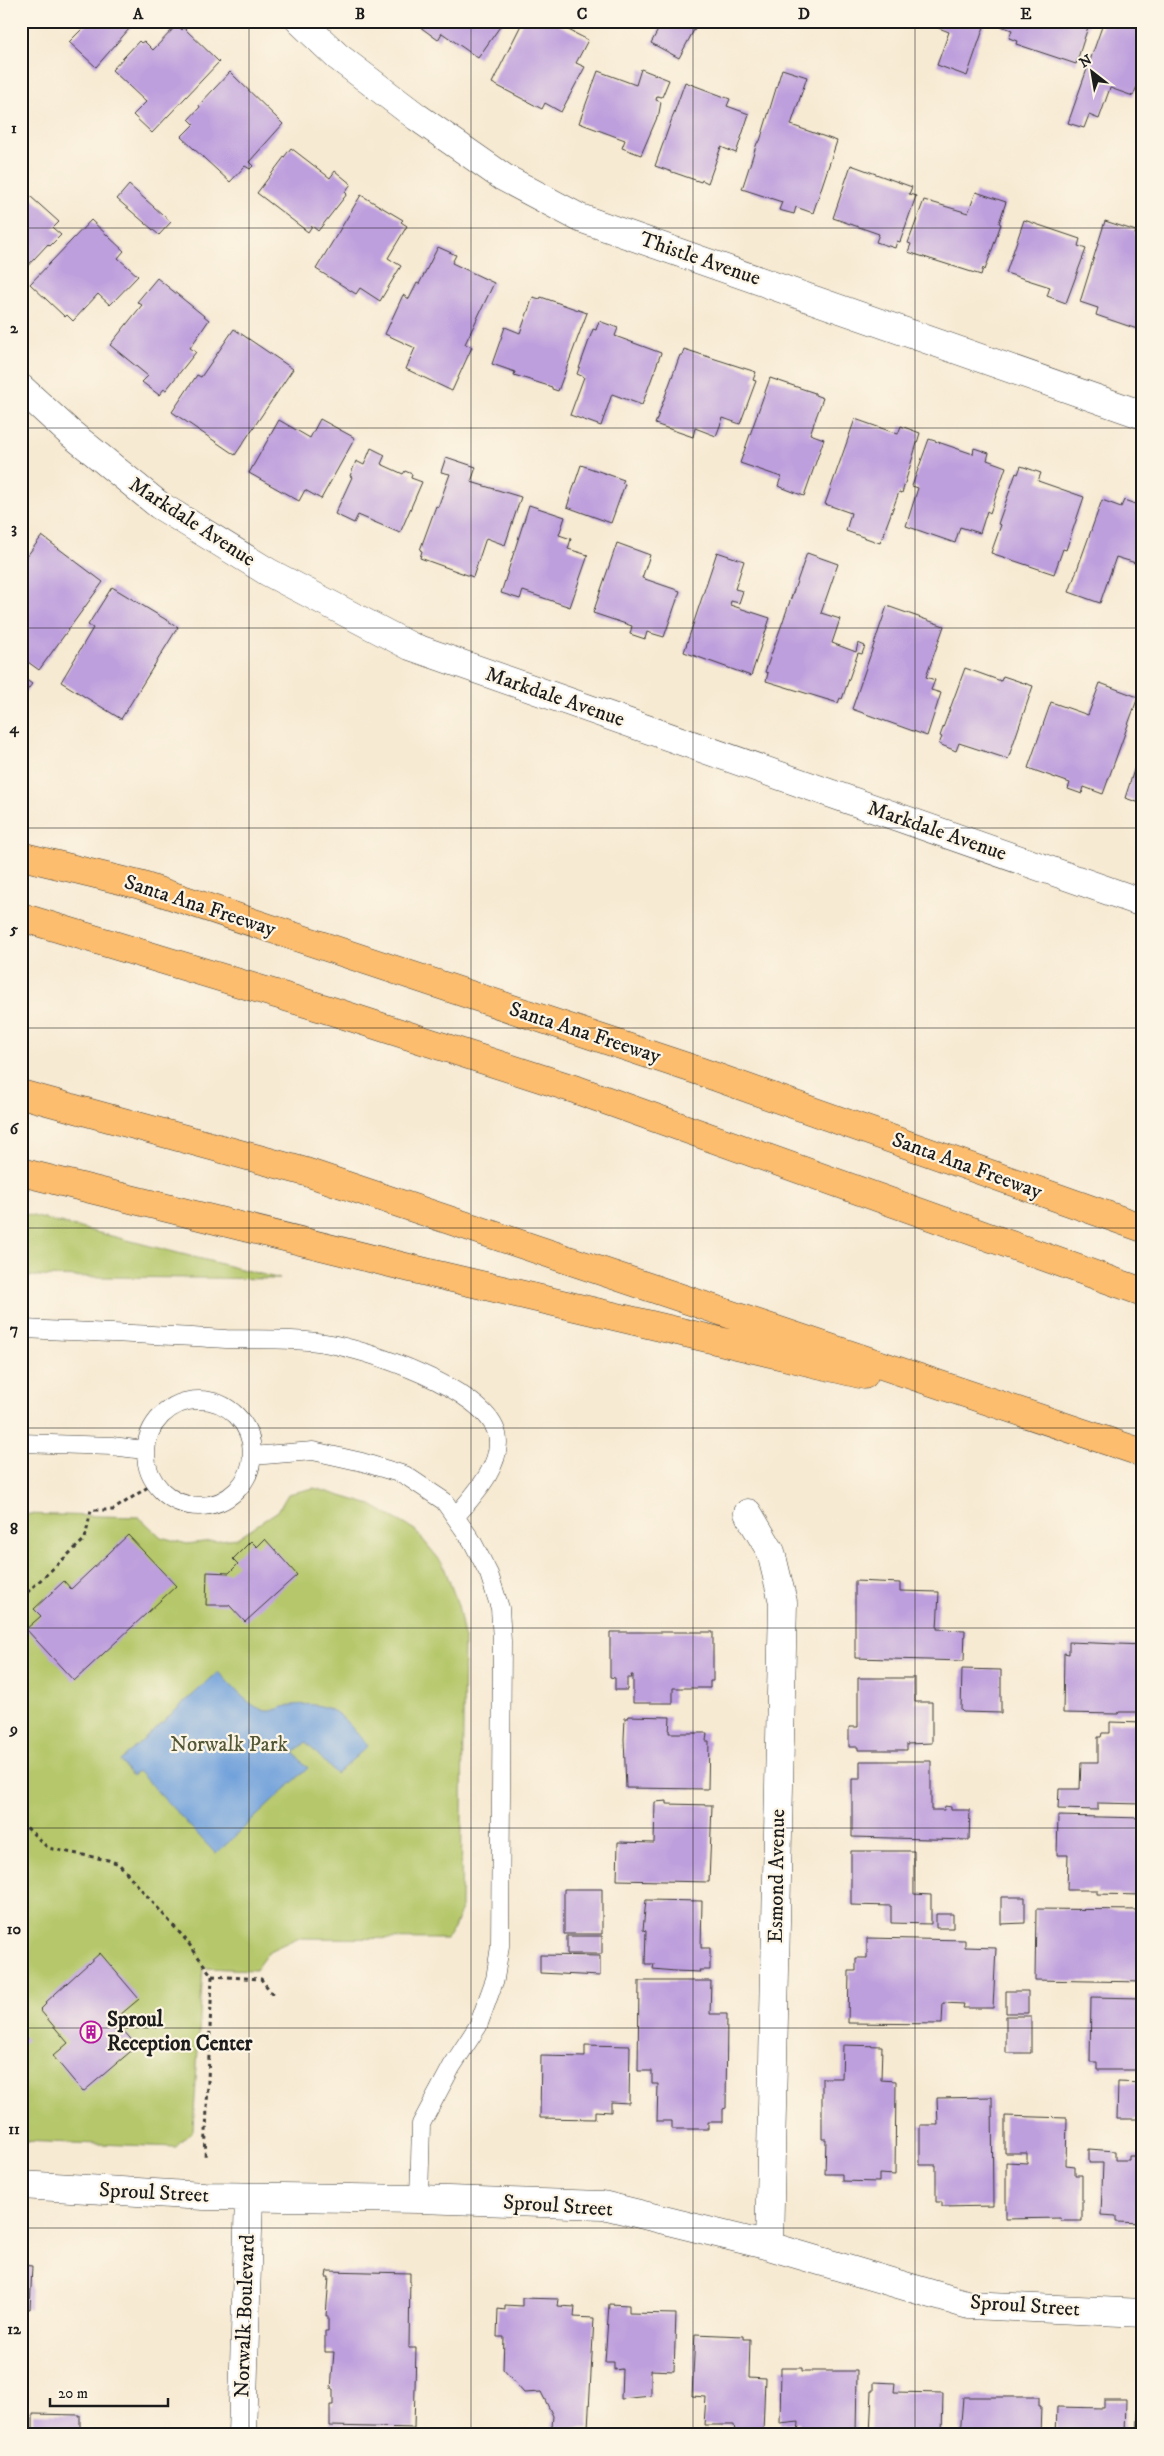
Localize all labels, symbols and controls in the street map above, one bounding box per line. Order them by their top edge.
text: A [132,4,144,24]
text: B [355,4,365,24]
text: C [577,4,587,24]
text: D [798,4,810,24]
text: E [1020,4,1032,24]
north arrow [1066,48,1116,98]
text: N [1076,51,1096,72]
text: 1 [11,118,17,138]
street label: Thistle Avenue [636,226,764,292]
text: 2 [10,318,19,338]
street label: Markdale Avenue [124,471,260,573]
text: 3 [11,518,17,538]
street label: Markdale Avenue [482,661,628,733]
text: 4 [8,718,19,738]
street label: Markdale Avenue [864,795,1010,867]
street label: Santa Ana Freeway [121,869,280,943]
text: 5 [9,919,18,939]
street label: Santa Ana Freeway [506,996,665,1070]
text: 6 [10,1119,20,1139]
street label: Santa Ana Freeway [888,1127,1047,1206]
text: 7 [10,1319,18,1339]
text: 8 [10,1519,18,1539]
text: 9 [9,1719,18,1739]
park label: Norwalk Park [170,1732,288,1758]
street label: Esmond Avenue [763,1808,791,1943]
text: 10 [7,1919,22,1939]
place label: Sproul Reception Center [107,2007,254,2057]
building icon: Sproul Reception Center [79,2020,103,2044]
text: 11 [8,2119,20,2139]
street label: Sproul Street [98,2177,210,2209]
street label: Sproul Street [502,2189,614,2223]
street label: Norwalk Boulevard [229,2233,261,2398]
street label: Sproul Street [969,2289,1081,2323]
text: 12 [7,2319,22,2339]
scale bar [50,2376,168,2408]
text: 20 m [58,2384,88,2403]

